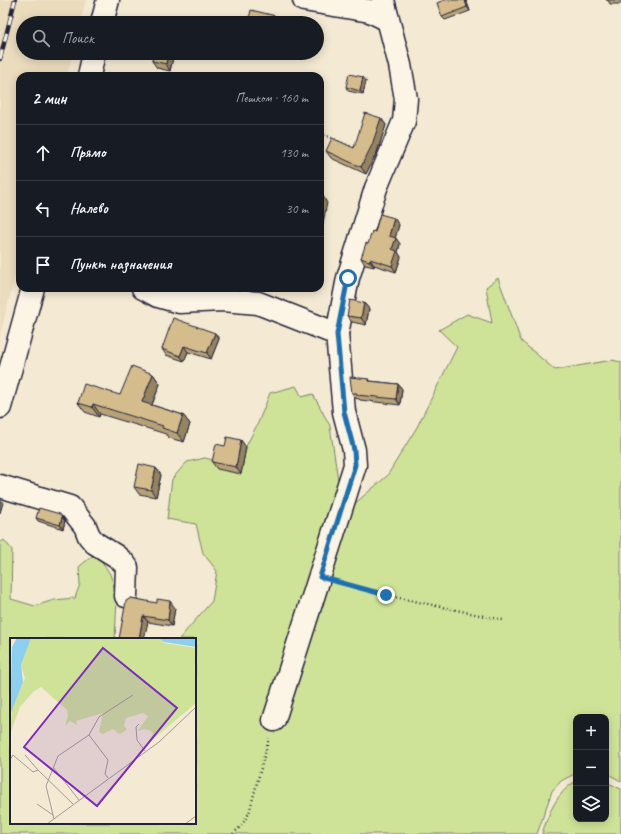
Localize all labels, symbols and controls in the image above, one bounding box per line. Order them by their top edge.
search box [16,16,324,60]
icon: search [30,27,52,49]
text: Поиск [62,29,94,48]
text: 2 мин [32,88,67,109]
text: Пешком · 160 m [235,90,308,106]
icon: ahead [32,142,54,164]
text: Прямо [70,143,106,162]
text: 130 m [280,145,308,161]
icon: left [32,198,54,220]
text: Налево [70,199,108,218]
text: 30 m [286,201,308,217]
icon: arrive [32,254,54,276]
text: Пункт назначения [70,255,172,274]
route start [339,269,357,287]
route end [377,586,395,604]
inset map [10,638,196,824]
map controls [573,714,609,822]
button: + [573,714,609,750]
button: − [573,750,609,786]
button: layers [573,786,609,822]

